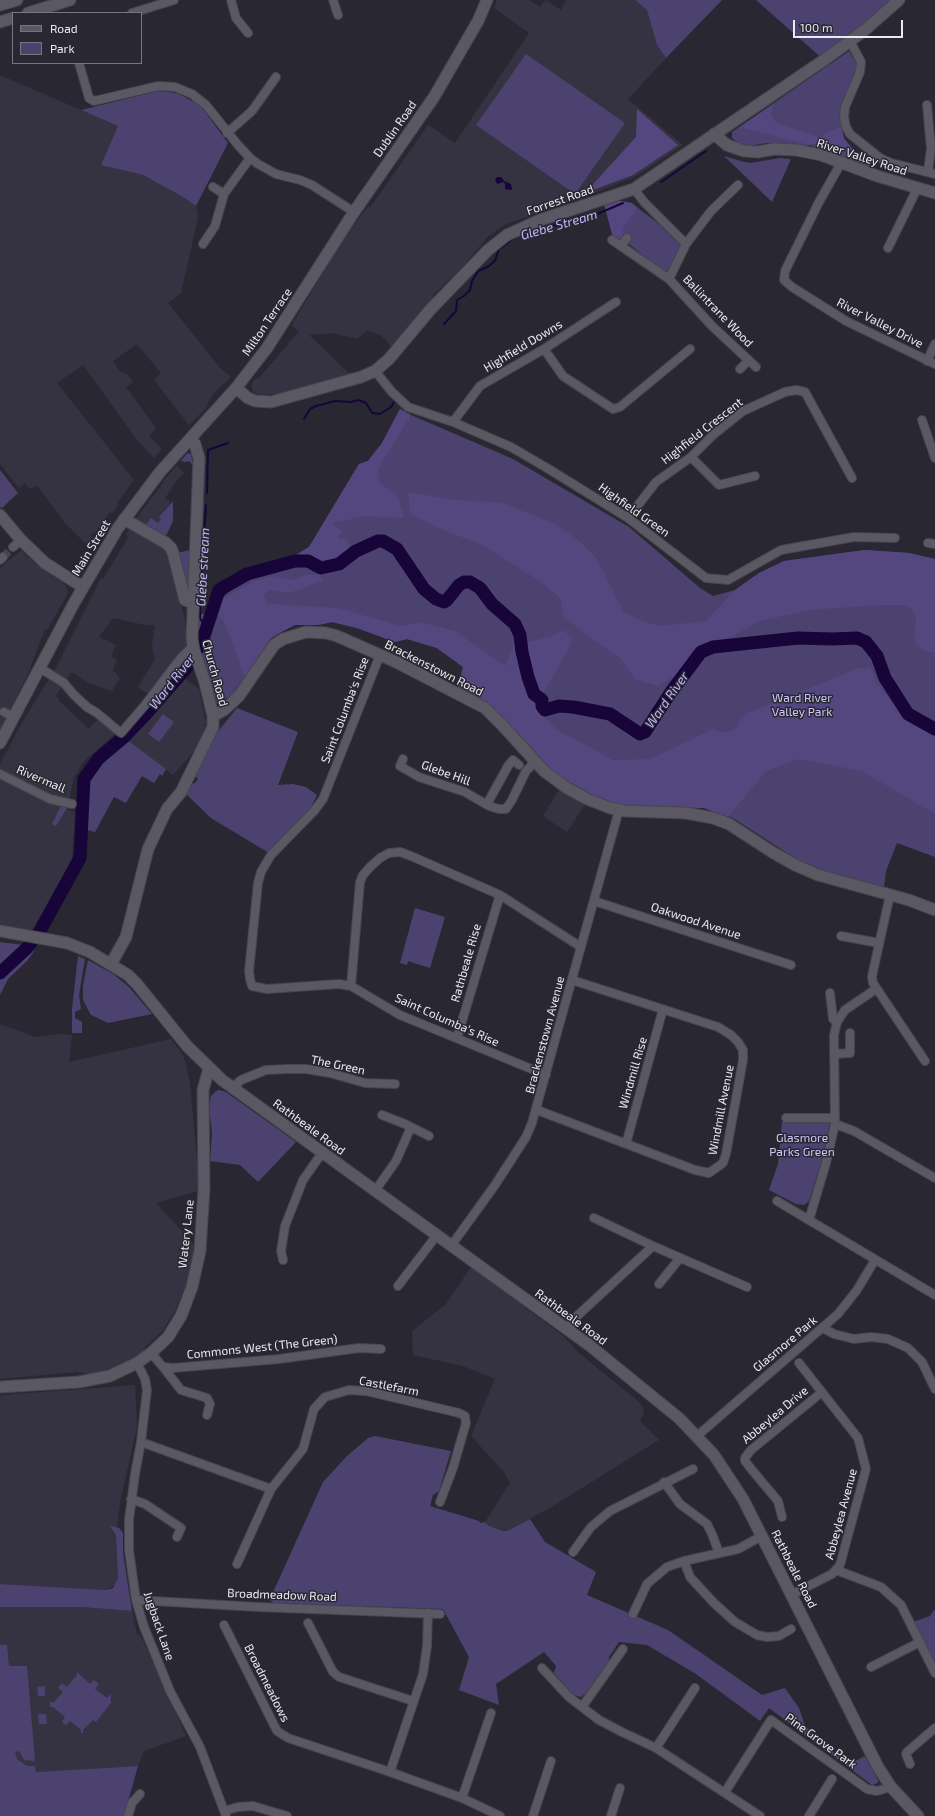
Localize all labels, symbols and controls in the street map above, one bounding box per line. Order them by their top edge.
legend [12,12,142,64]
scale bar [795,12,905,38]
text: 100 m [800,20,832,34]
text: Road [50,21,78,35]
text: Park [50,41,75,55]
street label: Dublin Road [370,98,420,160]
street label: River Valley Road [815,136,909,178]
street label: Forrest Road [525,182,595,218]
water label: Glebe Stream [519,207,599,243]
street label: Ballintrane Wood [680,272,756,350]
street label: Milton Terrace [239,285,295,359]
street label: River Valley Drive [834,295,926,351]
street label: Highfield Downs [481,317,565,375]
street label: Highfield Crescent [658,395,746,467]
street label: Highfield Green [596,480,672,540]
street label: Main Street [69,517,113,579]
water label: Glebe stream [193,527,213,607]
street label: Brackenstown Road [382,637,486,699]
street label: Church Road [199,638,231,708]
water label: Ward River [146,652,198,712]
street label: Saint Columba's Rise [318,655,372,765]
water label: Ward River [642,669,692,731]
park label: Ward River Valley Park [772,691,832,719]
street label: Glebe Hill [419,757,473,789]
street label: Rivermall [14,762,68,796]
street label: Oakwood Avenue [649,900,743,942]
street label: Rathbeale Rise [448,922,484,1004]
street label: Brackenstown Avenue [522,975,568,1095]
street label: Saint Columba's Rise [393,991,501,1049]
street label: Windmill Rise [616,1035,650,1111]
street label: The Green [310,1052,366,1078]
street label: Windmill Avenue [705,1064,737,1156]
street label: Rathbeale Road [270,1096,348,1158]
park label: Glasmore Parks Green [769,1131,835,1159]
street label: Watery Lane [175,1199,197,1269]
street label: Rathbeale Road [532,1286,610,1348]
street label: Glasmore Park [750,1313,820,1375]
street label: Commons West (The Green) [186,1332,338,1362]
street label: Castlefarm [358,1373,420,1399]
street label: Abbeylea Drive [739,1383,811,1447]
street label: Abbeylea Avenue [822,1467,860,1561]
street label: Rathbeale Road [768,1528,820,1610]
street label: Broadmeadow Road [227,1586,337,1604]
street label: Jugback Lane [140,1590,178,1662]
street label: Broadmeadows [241,1642,293,1724]
street label: Pine Grove Park [782,1710,860,1772]

